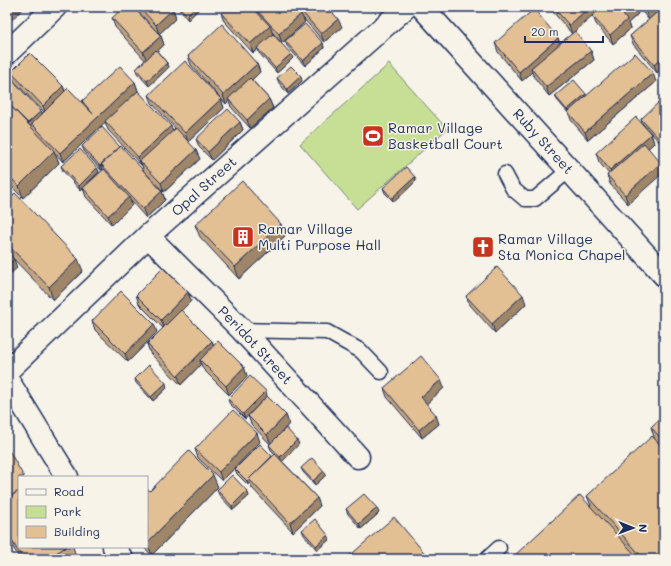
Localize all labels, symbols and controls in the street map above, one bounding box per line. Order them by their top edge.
scale bar [525,18,603,44]
text: 20 m [531,23,559,39]
street label: Ruby Street [509,104,578,178]
place label: Ramar Village Basketball Court [388,118,503,153]
sports icon: Ramar Village Basketball Court [360,123,386,149]
street label: Opal Street [167,152,240,220]
place label: Ramar Village Multi Purpose Hall [258,219,381,254]
building icon: Ramar Village Multi Purpose Hall [230,224,256,250]
place label: Ramar Village Sta Monica Chapel [498,229,626,264]
church icon: Ramar Village Sta Monica Chapel [470,234,496,260]
street label: Peridot Street [214,301,297,388]
legend [18,476,148,548]
text: Road [54,483,84,499]
text: Park [54,503,81,519]
north arrow [613,508,653,548]
text: Building [54,523,100,539]
text: N [636,524,651,532]

